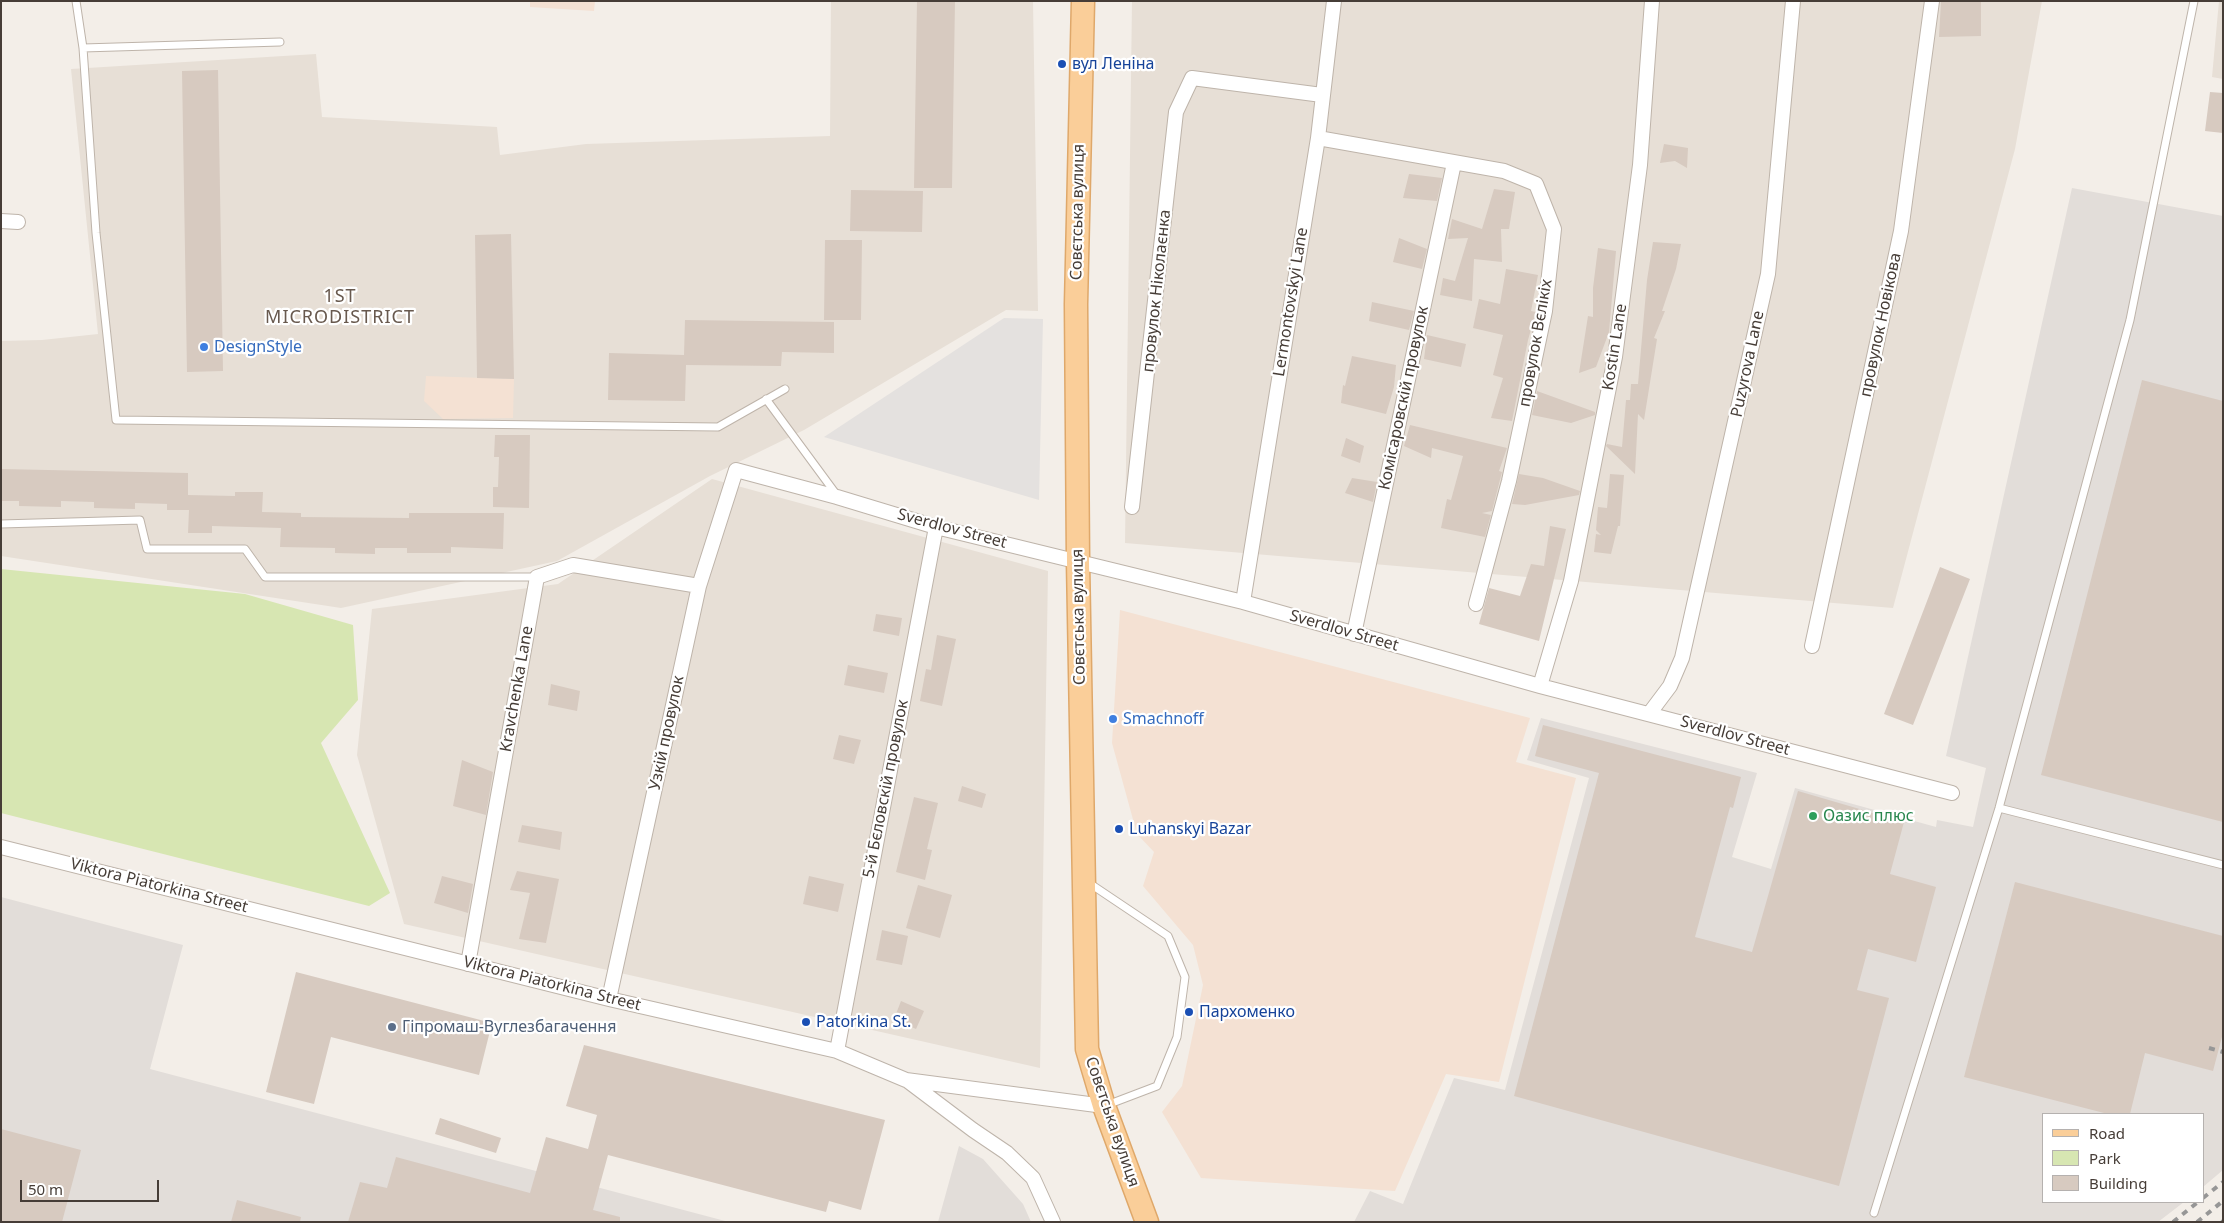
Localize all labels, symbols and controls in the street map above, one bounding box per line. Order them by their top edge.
place label: вул Леніна [1072,54,1154,74]
marker: вул Леніна [1056,58,1068,70]
street label: Совєтська вулиця [1067,144,1089,280]
street label: провулок Ніколаєнка [1139,209,1175,373]
street label: Lermontovskyi Lane [1270,226,1312,378]
street label: провулок Новікова [1856,251,1906,399]
street label: провулок Вєлікіх [1515,278,1557,408]
district label: 1ST MICRODISTRICT [263,286,417,328]
street label: Kostin Lane [1599,302,1631,392]
street label: Комісаровскій провулок [1375,304,1433,492]
street label: Puzyrova Lane [1727,309,1769,419]
place label: DesignStyle [214,337,302,357]
marker: DesignStyle [198,341,210,353]
street label: Sverdlov Street [895,505,1009,553]
street label: Совєтська вулиця [1068,549,1090,685]
street label: Sverdlov Street [1287,606,1401,656]
street label: Kravchenka Lane [496,624,538,754]
street label: Узкій провулок [645,674,689,792]
street label: 5-й Бєловскій провулок [859,698,913,880]
place label: Smachnoff [1123,709,1204,729]
street label: Sverdlov Street [1678,712,1792,760]
marker: Smachnoff [1107,713,1119,725]
place label: Оазис плюс [1823,806,1914,826]
marker: Оазис плюс [1807,810,1819,822]
place label: Luhanskyi Bazar [1129,819,1251,839]
marker: Luhanskyi Bazar [1113,823,1125,835]
street label: Viktora Piatorkina Street [68,855,250,917]
street label: Viktora Piatorkina Street [461,953,643,1015]
place label: Пархоменко [1199,1002,1295,1022]
marker: Пархоменко [1183,1006,1195,1018]
place label: Patorkina St. [816,1012,911,1032]
marker: Patorkina St. [800,1016,812,1028]
place label: Гіпромаш-Вуглезбагачення [402,1017,616,1037]
marker: Гіпромаш-Вуглезбагачення [386,1021,398,1033]
street label: Совєтська вулиця [1081,1054,1143,1190]
legend [2042,1113,2204,1203]
text: Road [2089,1123,2125,1143]
text: Park [2089,1148,2121,1168]
scale bar [22,1170,161,1202]
text: Building [2089,1173,2147,1193]
text: 50 m [28,1179,63,1199]

